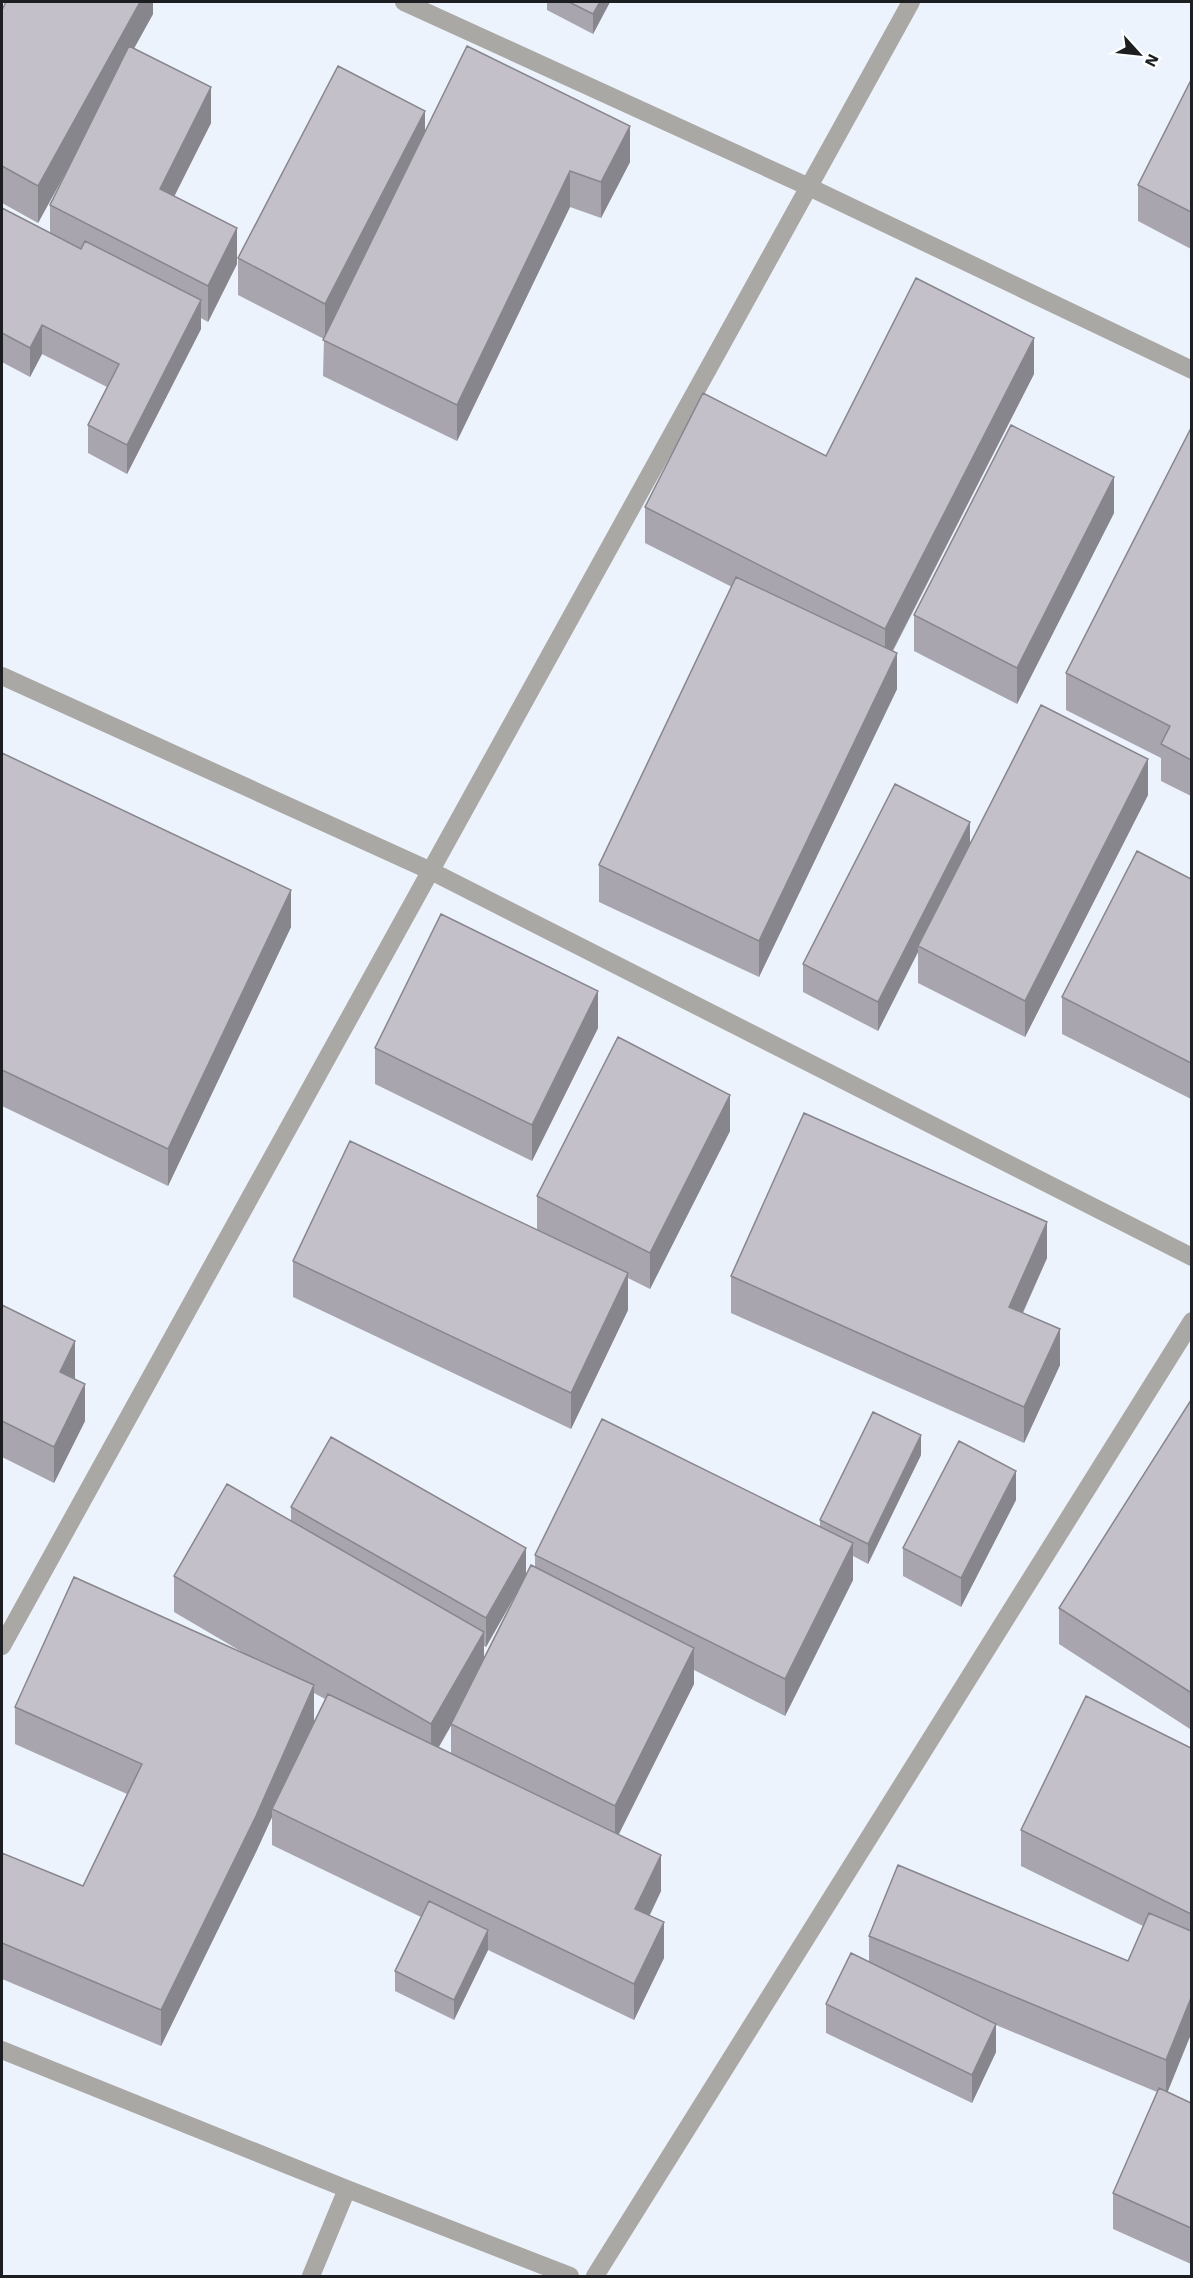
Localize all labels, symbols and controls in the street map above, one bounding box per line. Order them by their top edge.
north arrow [1109,24,1169,84]
text: N [1141,51,1163,70]

